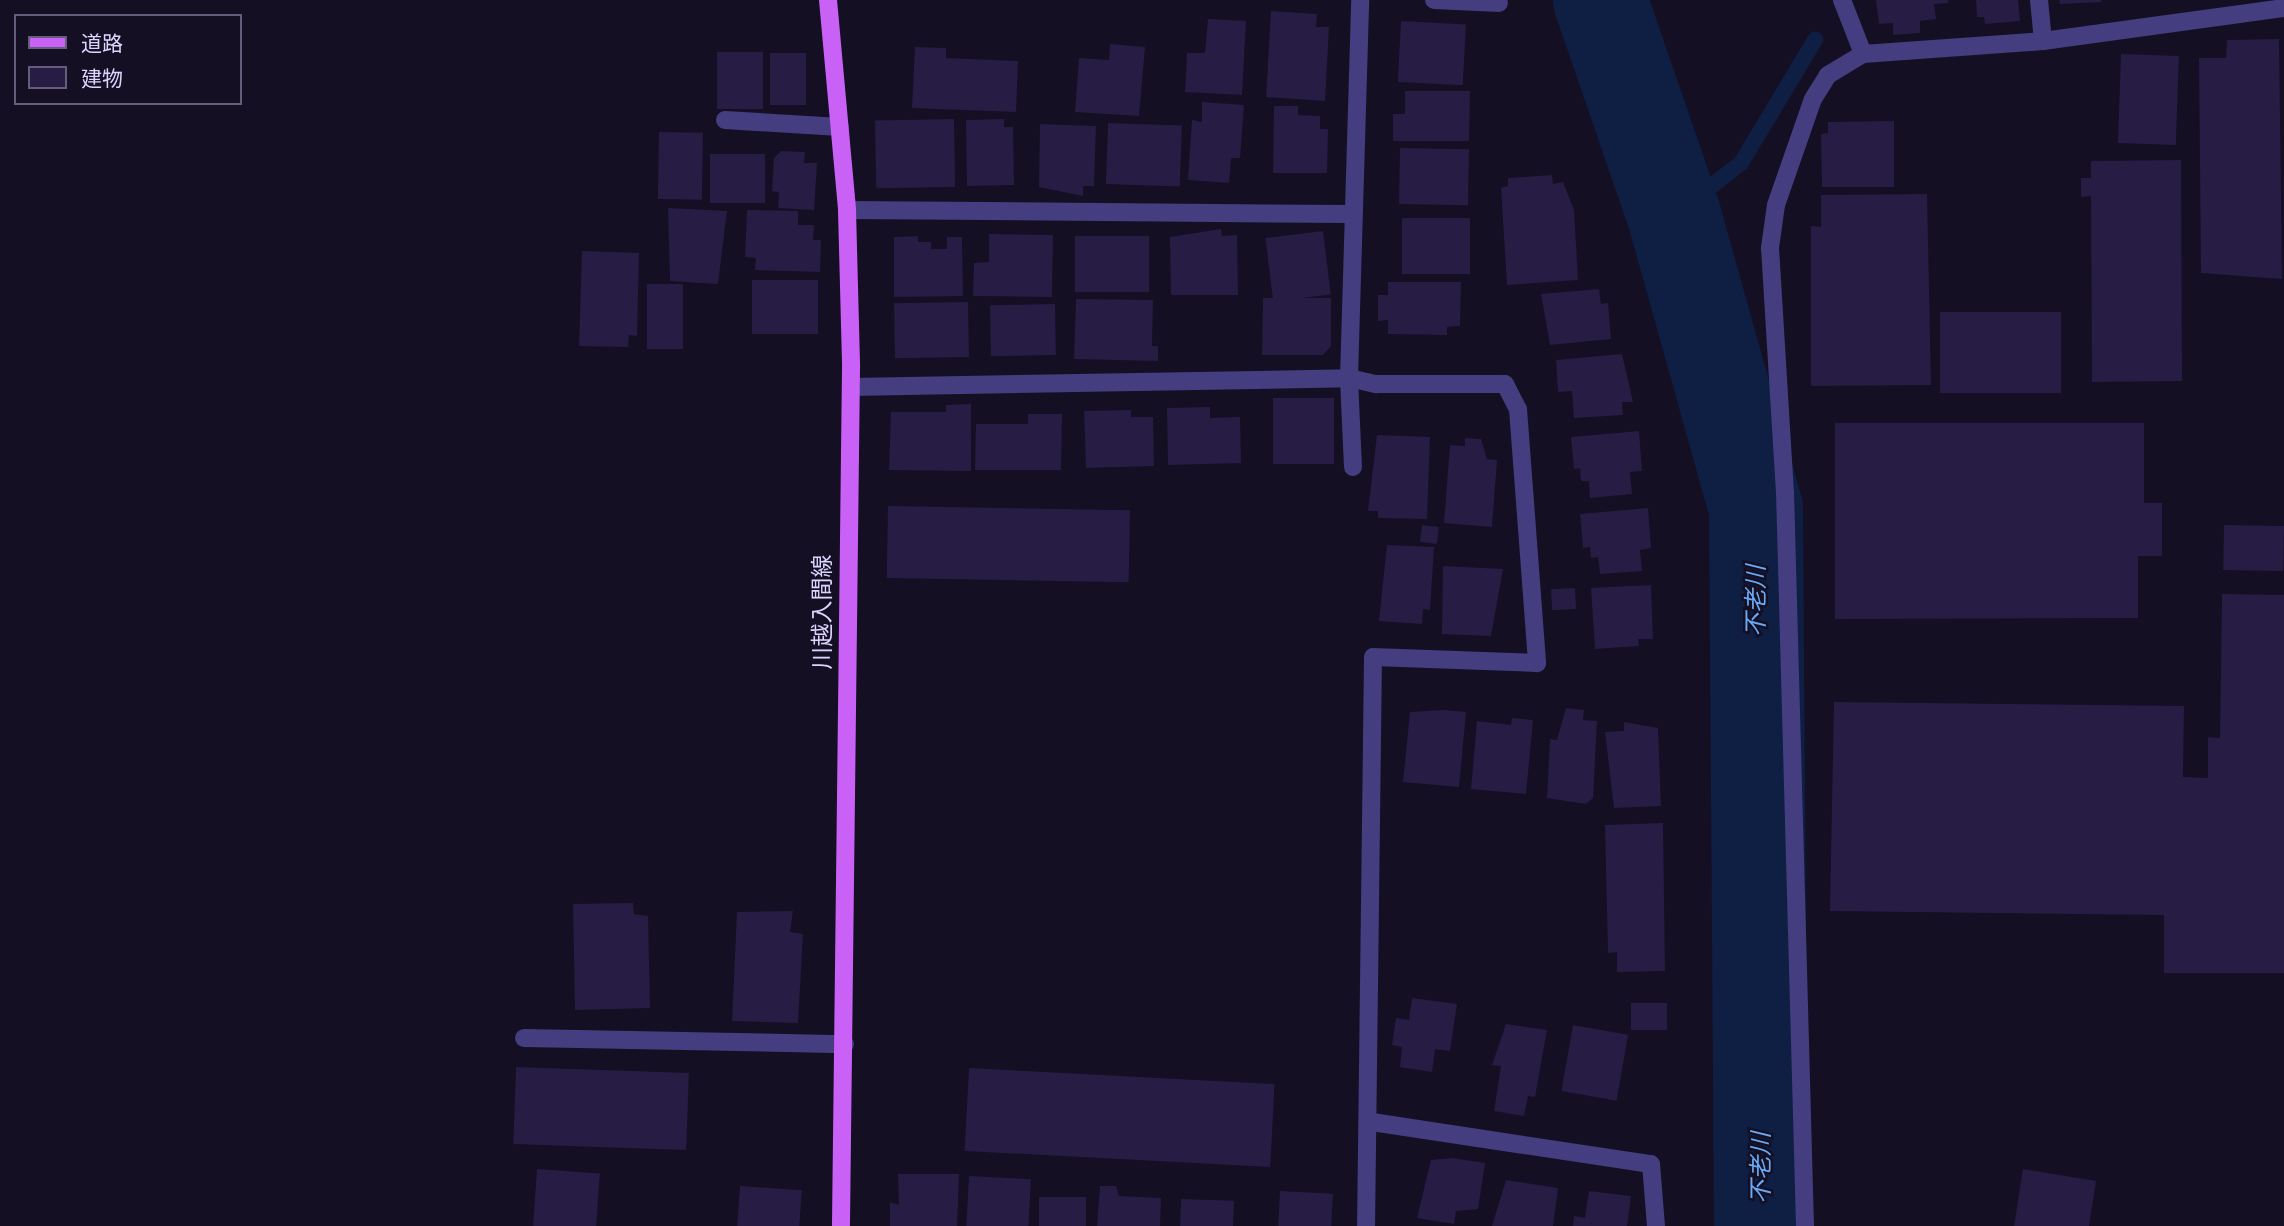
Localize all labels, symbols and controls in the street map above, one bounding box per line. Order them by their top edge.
legend [14,14,242,105]
text: 道路 [81,29,123,58]
text: 建物 [81,64,123,93]
street label: 川越入間線 [808,555,836,669]
water label: 不老川 [1742,565,1770,637]
water label: 不老川 [1747,1132,1775,1204]

